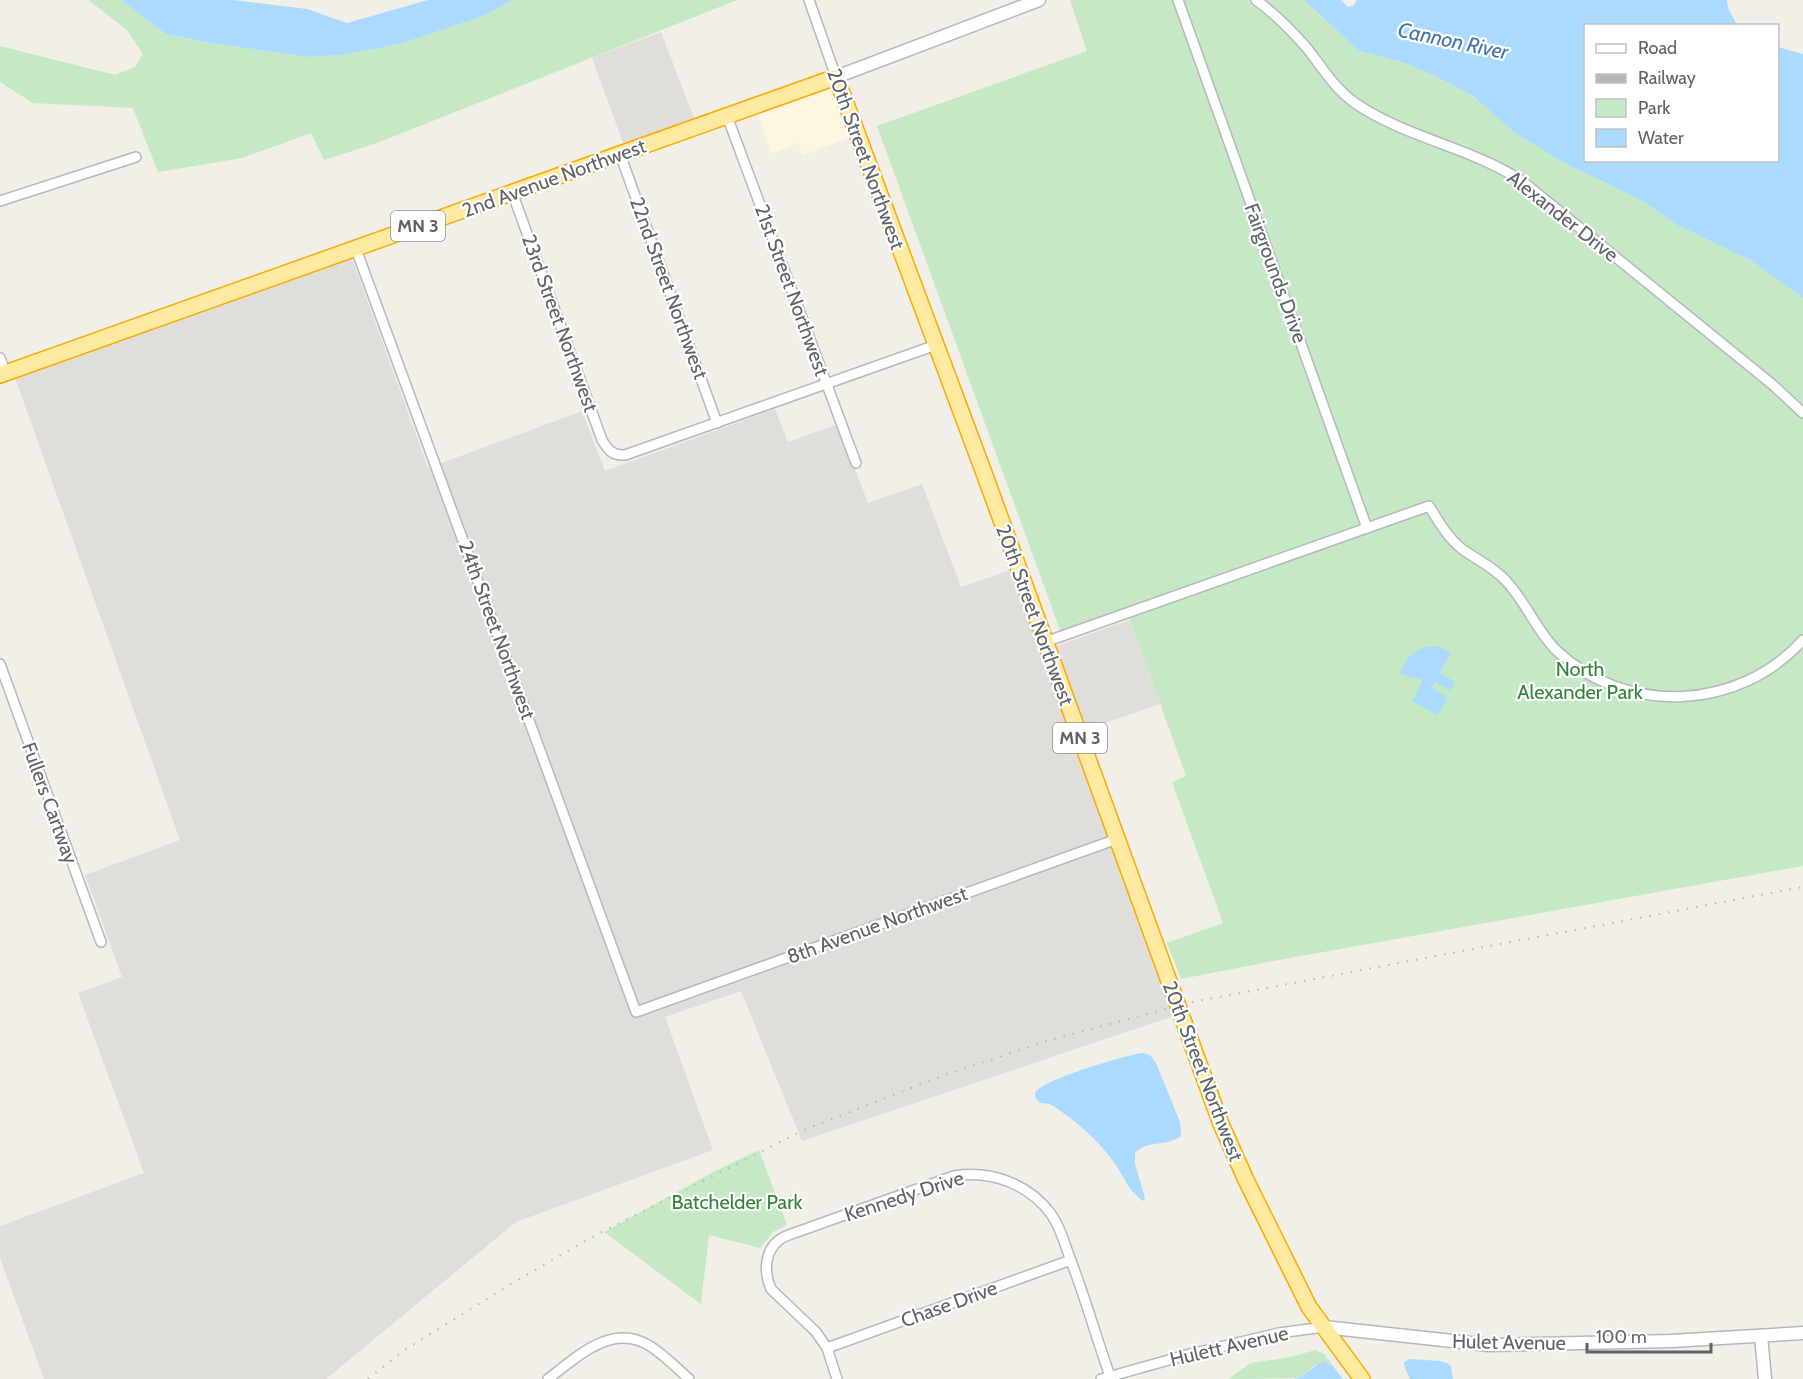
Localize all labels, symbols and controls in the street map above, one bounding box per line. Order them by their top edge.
water label: Cannon River [1396,17,1512,65]
legend [1584,24,1779,162]
text: Road [1638,37,1677,59]
street label: 20th Street Northwest [822,65,910,253]
text: Railway [1638,67,1696,89]
text: Park [1638,97,1671,119]
text: Water [1638,127,1684,149]
street label: 2nd Avenue Northwest [459,134,649,222]
street label: Alexander Drive [1503,165,1623,267]
street label: 22nd Street Northwest [625,194,713,382]
street label: Fairgrounds Drive [1240,200,1312,346]
street label: 21st Street Northwest [750,201,834,379]
road number: MN 3 [391,211,445,241]
street label: 23rd Street Northwest [517,231,603,415]
street label: 20th Street Northwest [991,521,1079,709]
street label: 24th Street Northwest [454,537,541,723]
park label: North Alexander Park [1517,657,1643,704]
road number: MN 3 [1053,723,1107,753]
street label: Fullers Cartway [17,739,83,867]
street label: 8th Avenue Northwest [783,881,971,969]
street label: 20th Street Northwest [1158,978,1248,1165]
street label: Kennedy Drive [841,1165,967,1227]
park label: Batchelder Park [672,1190,803,1214]
street label: Chase Drive [898,1276,1000,1332]
scale bar [1587,1316,1712,1354]
street label: Hulett Avenue [1168,1321,1290,1371]
text: 100 m [1596,1326,1647,1348]
street label: Hulet Avenue [1452,1329,1566,1355]

